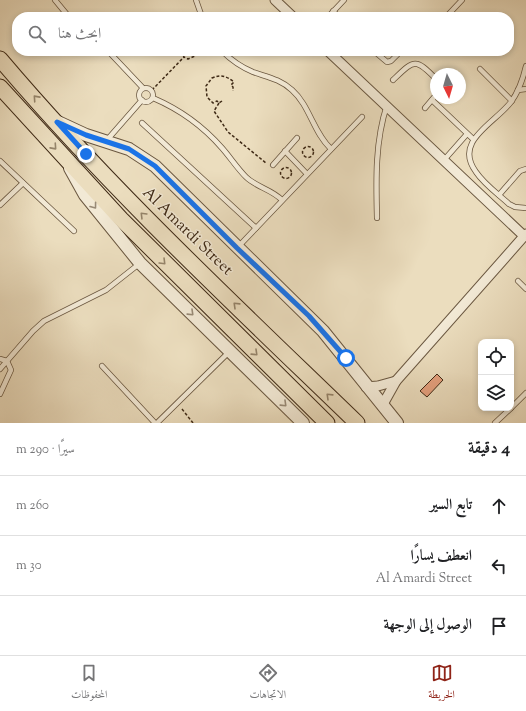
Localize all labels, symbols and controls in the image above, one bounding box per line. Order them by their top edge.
search box [12,12,514,56]
icon: search [26,23,48,45]
text: ابحث هنا [58,24,101,45]
north arrow [430,68,466,104]
one-way arrow [34,96,41,103]
one-way arrow [49,142,57,150]
route end [77,145,95,163]
street label: Al Amardi Street [136,183,238,282]
one-way arrow [89,202,96,209]
one-way arrow [140,212,148,220]
one-way arrow [158,257,166,265]
one-way arrow [233,302,241,310]
one-way arrow [186,308,194,316]
map controls [478,339,514,411]
button: locate [478,339,514,375]
one-way arrow [250,348,258,356]
route start [337,349,355,367]
button: layers [478,375,514,411]
one-way arrow [326,393,334,401]
one-way arrow [279,399,287,407]
text: 4 دقيقة [468,437,510,461]
text: سيرًا · 290 m [16,441,75,459]
text: تابع السير [430,495,472,516]
icon: ahead [488,495,510,517]
text: 260 m [16,497,49,515]
text: انعطف يسارًا [411,546,472,567]
icon: left [488,555,510,577]
text: 30 m [16,557,42,575]
text: Al Amardi Street [376,570,472,588]
text: الوصول إلى الوجهة [383,615,472,636]
icon: arrive [488,615,510,637]
tab: المحفوظات [71,662,107,705]
tab: الاتجاهات [249,662,286,705]
tab: الخريطة [428,662,455,705]

